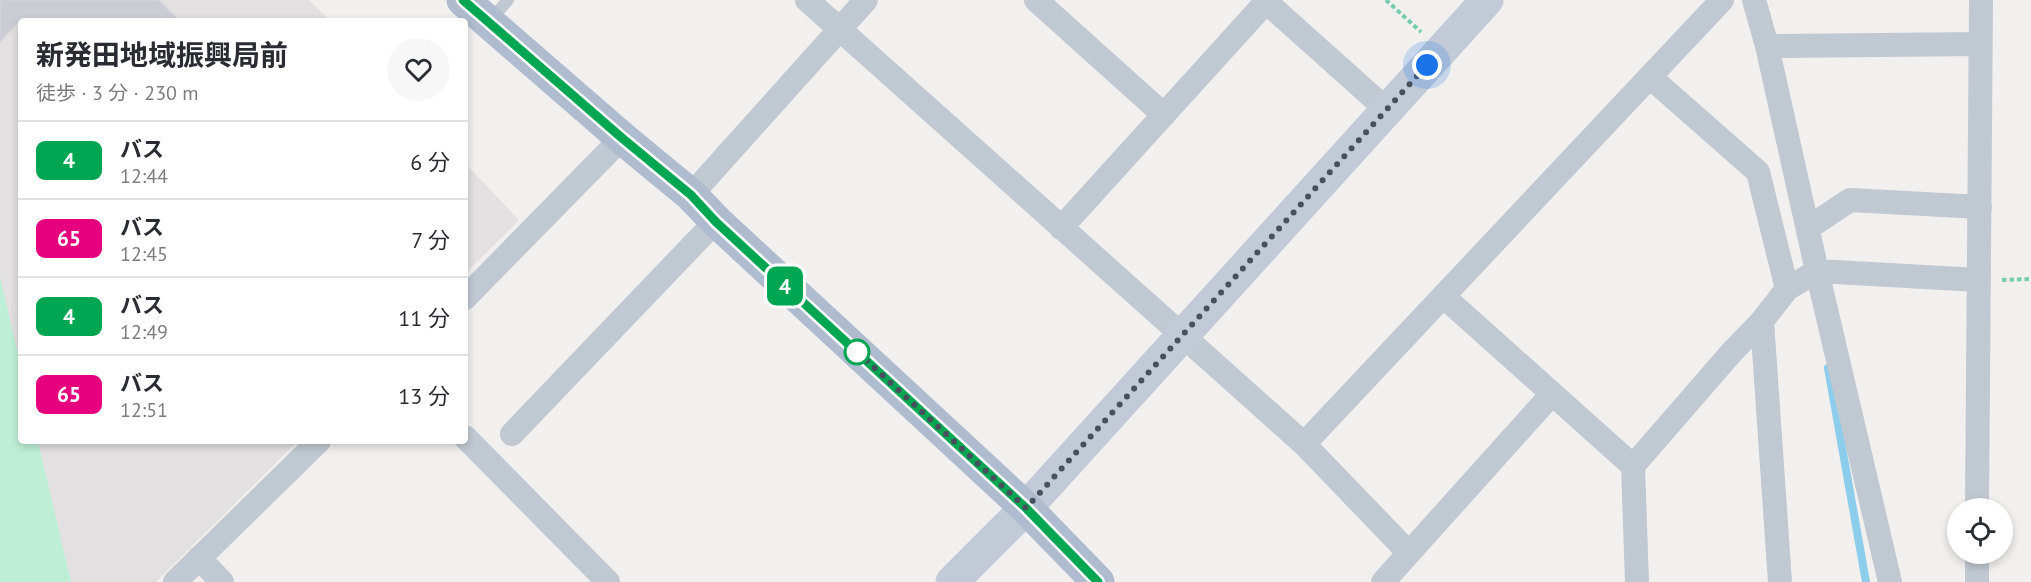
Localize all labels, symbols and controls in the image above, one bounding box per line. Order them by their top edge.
text: 新発田地域振興局前 [36,36,288,73]
button: heart [387,38,450,101]
your location [1412,50,1442,80]
text: 徒歩 · 3 分 · 230 m [36,80,199,106]
text: バス [120,135,164,163]
text: 4 [63,147,75,174]
text: 6 分 [410,148,450,176]
text: 12:44 [120,163,168,189]
text: バス [120,213,164,241]
text: 65 [57,225,81,252]
text: 7 分 [411,226,450,254]
text: 12:45 [120,241,168,267]
line badge: 4 [766,266,804,306]
text: 4 [779,273,791,300]
text: バス [120,291,164,319]
text: 4 [63,303,75,330]
text: 11 分 [398,304,450,332]
text: 12:49 [120,319,168,345]
unlabelled marker [844,339,870,365]
text: バス [120,369,164,397]
text: 65 [57,381,81,408]
text: 13 分 [398,382,450,410]
text: 12:51 [120,397,168,423]
map controls [1947,498,2013,564]
button: locate [1947,498,2013,564]

